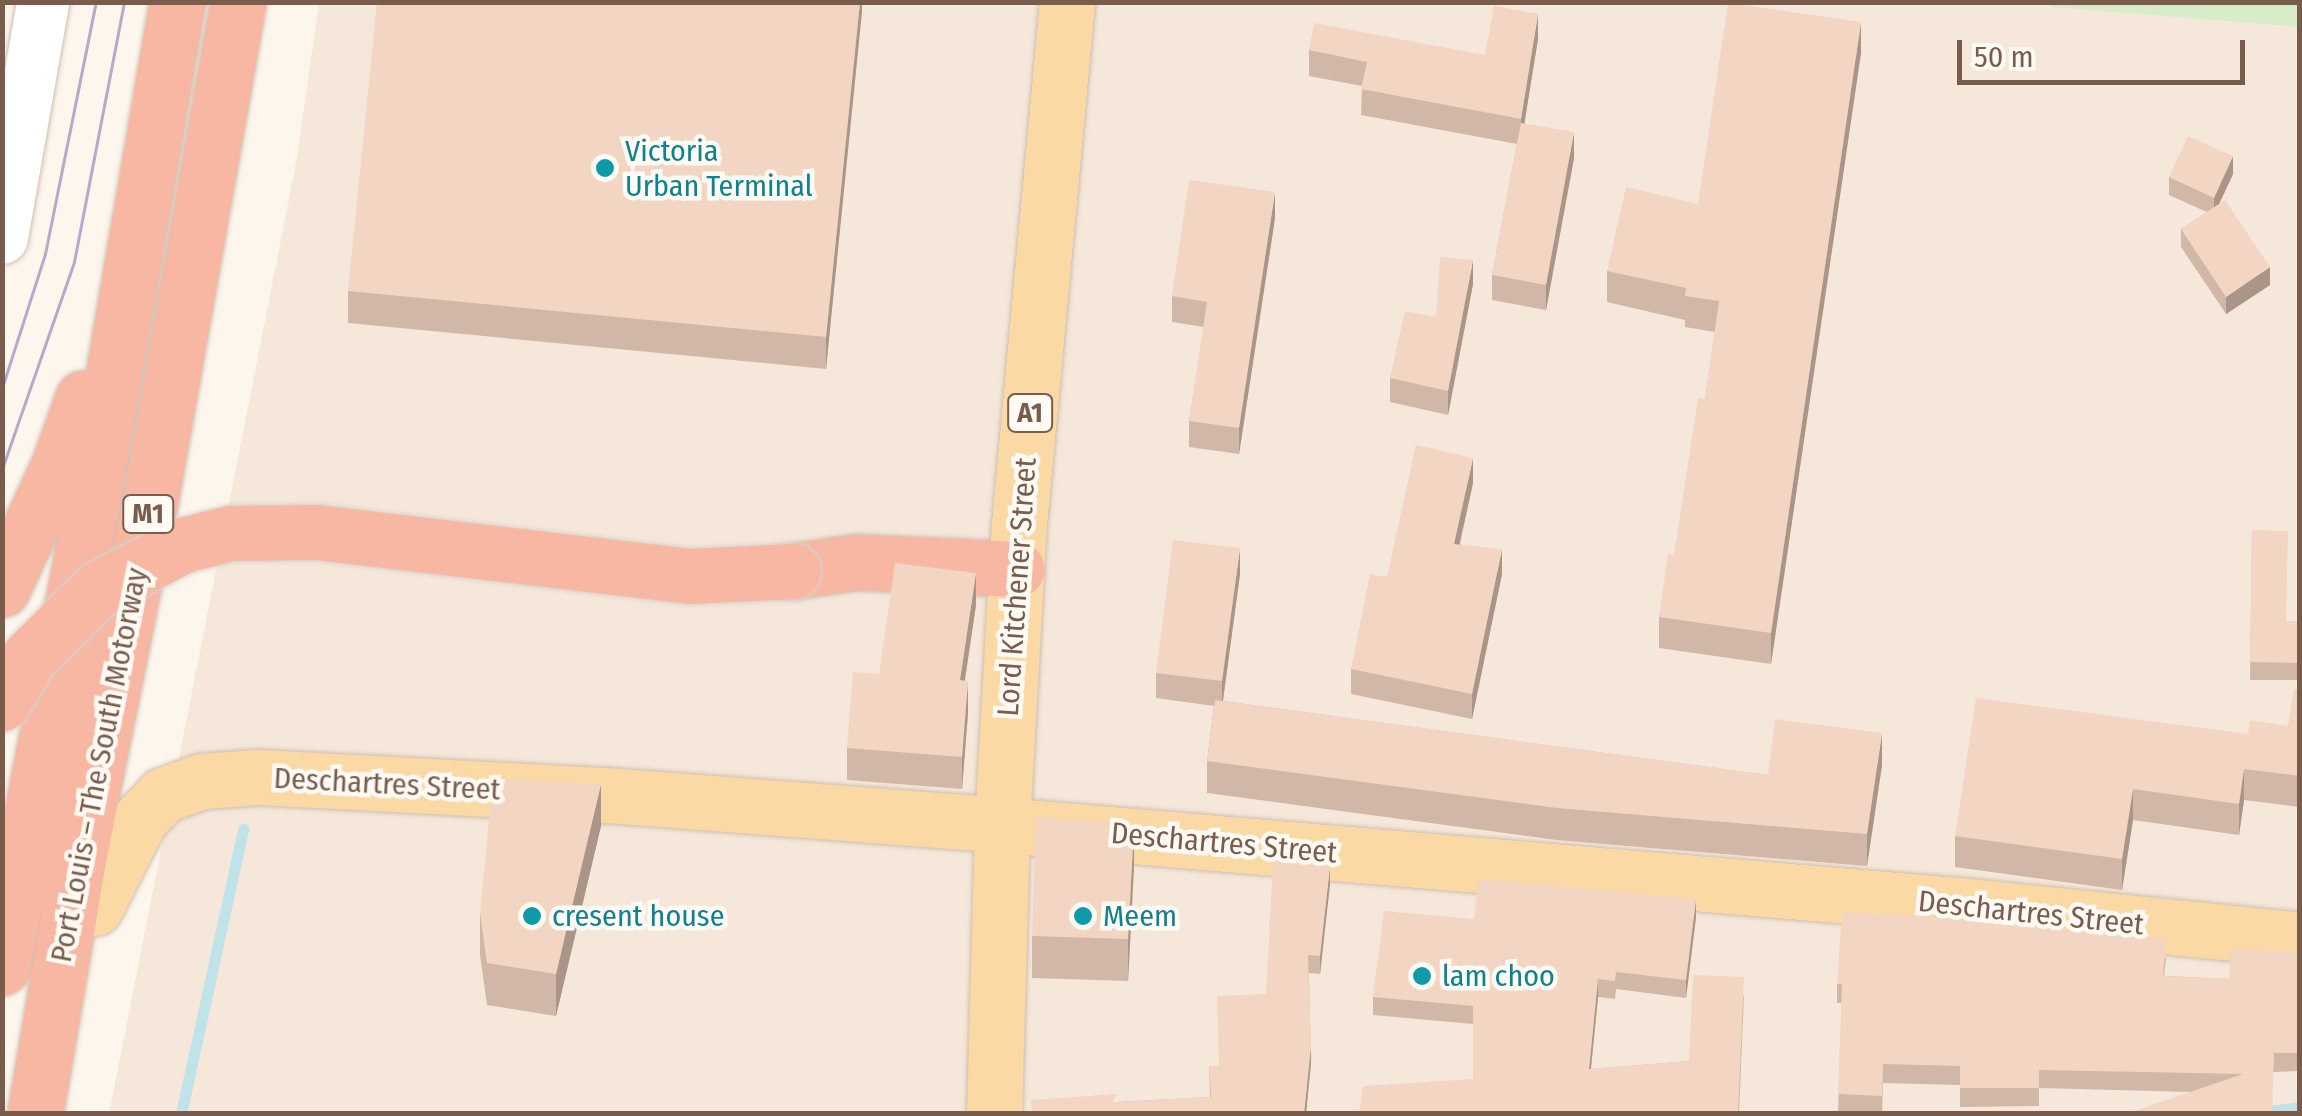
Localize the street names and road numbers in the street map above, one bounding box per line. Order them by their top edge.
road number: A1 [1005,390,1055,436]
street label: Lord Kitchener Street [990,456,1044,718]
road number: M1 [120,491,176,537]
street label: Port Louis – The South Motorway [43,565,155,965]
street label: Deschartres Street [273,760,501,808]
street label: Deschartres Street [1109,815,1339,871]
street label: Deschartres Street [1916,883,2146,943]

